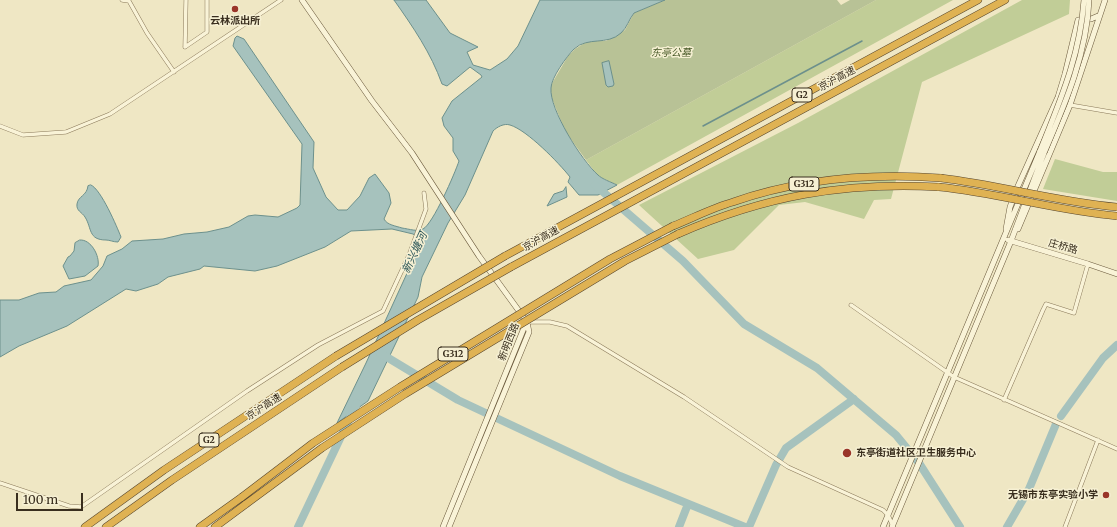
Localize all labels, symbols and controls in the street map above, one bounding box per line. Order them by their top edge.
marker: 云林派出所 [230,4,240,14]
place label: 云林派出所 [210,15,260,27]
park label: 东亭公墓 [651,47,691,59]
street label: 京沪高速 [817,64,857,94]
road number: G2 [792,88,812,102]
road number: G312 [789,177,819,191]
street label: 京沪高速 [521,224,561,254]
water label: 新兴塘河 [400,230,430,276]
street label: 庄桥路 [1047,237,1079,257]
street label: 新明西路 [496,321,522,363]
road number: G312 [438,347,468,361]
street label: 京沪高速 [244,391,284,423]
road number: G2 [199,433,219,447]
marker: 东亭街道社区卫生服务中心 [841,447,853,459]
place label: 东亭街道社区卫生服务中心 [856,447,976,459]
scale bar [18,485,85,511]
place label: 无锡市东亭实验小学 [1008,489,1098,501]
marker: 无锡市东亭实验小学 [1101,490,1111,500]
text: 100 m [23,492,58,507]

